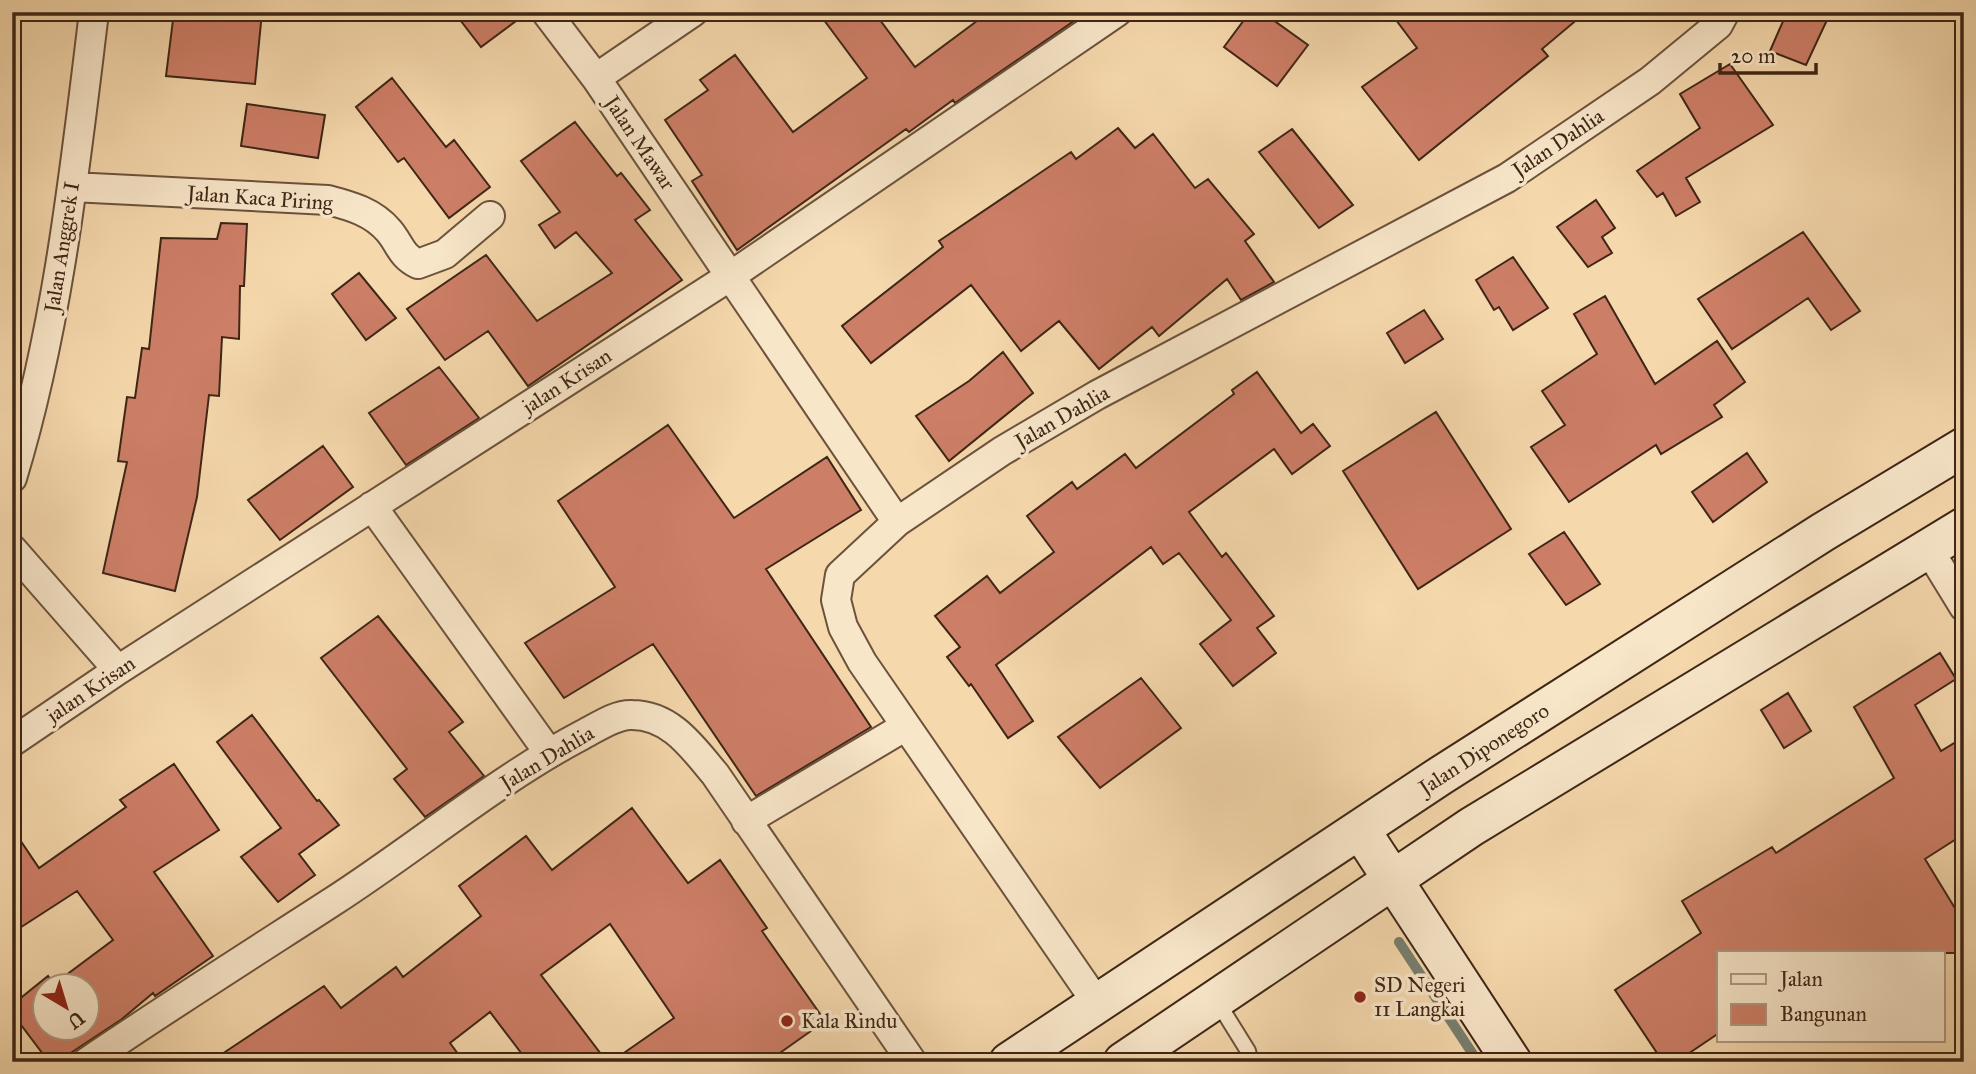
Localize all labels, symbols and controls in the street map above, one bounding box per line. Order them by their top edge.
scale bar [1720,32,1817,76]
text: 20 m [1731,43,1776,69]
street label: Jalan Mawar [598,89,681,195]
street label: Jalan Dahlia [1506,103,1609,184]
street label: Jalan Anggrek I [39,180,85,316]
street label: Jalan Kaca Piring [184,180,334,216]
street label: jalan Krisan [515,343,616,421]
street label: Jalan Dahlia [1008,379,1114,455]
street label: jalan Krisan [39,650,140,730]
street label: Jalan Diponegoro [1412,697,1554,802]
street label: Jalan Dahlia [494,720,599,797]
legend [1717,951,1944,1042]
text: Jalan [1778,966,1823,992]
north arrow [32,972,102,1042]
place label: SD Negeri 11 Langkai [1374,972,1466,1022]
marker: SD Negeri 11 Langkai [1352,989,1368,1005]
text: Bangunan [1780,1001,1867,1027]
text: U [62,1006,89,1034]
place label: Kala Rindu [801,1008,897,1034]
marker: Kala Rindu [779,1013,795,1029]

